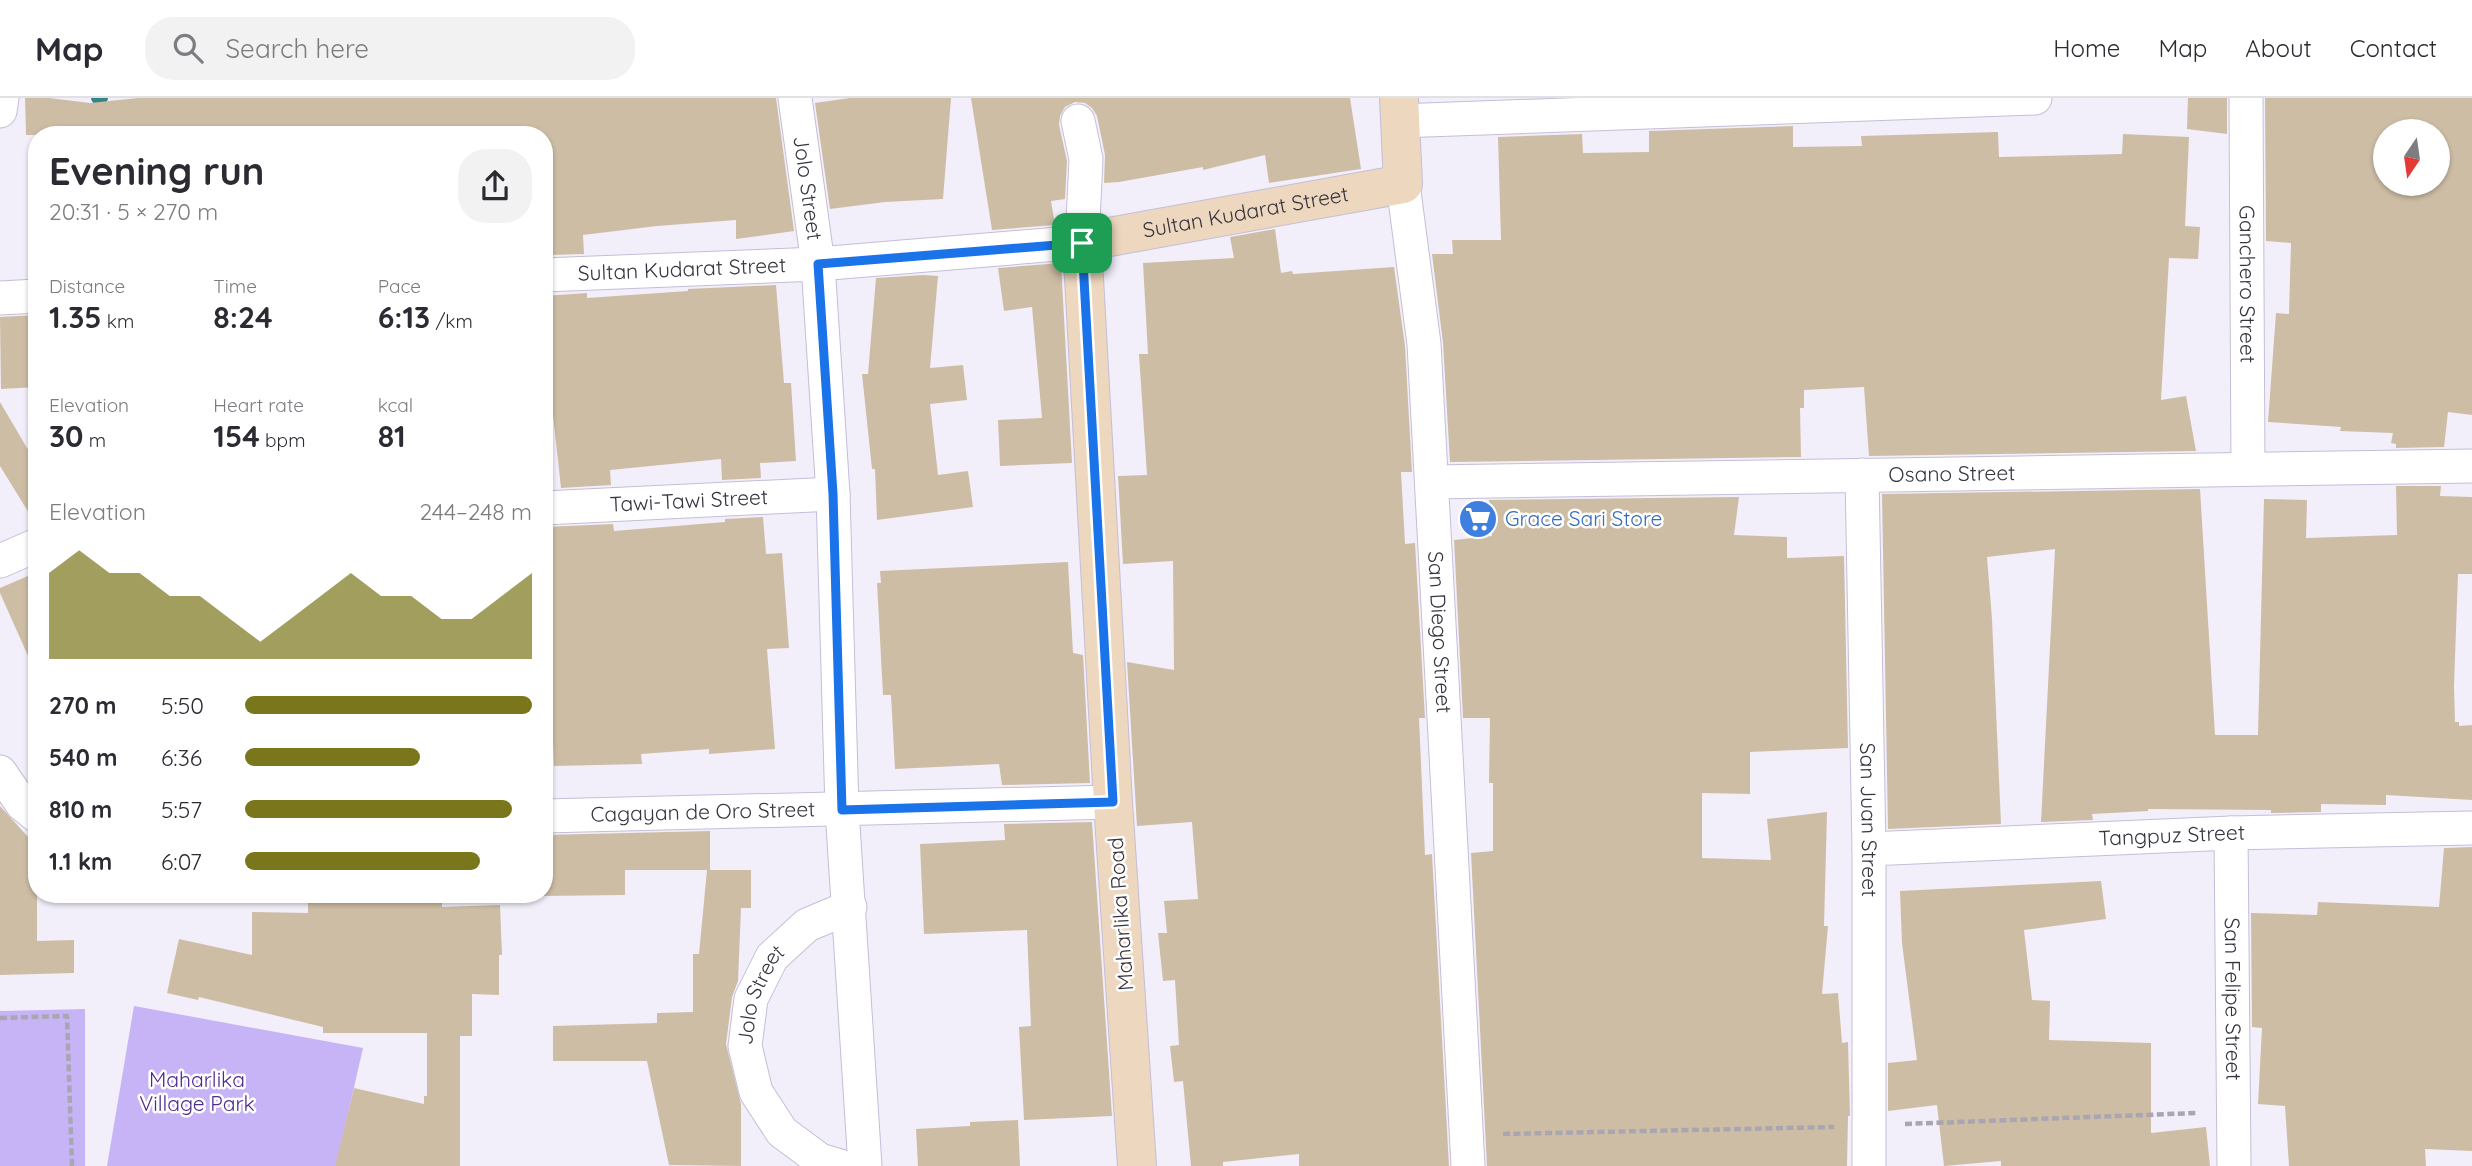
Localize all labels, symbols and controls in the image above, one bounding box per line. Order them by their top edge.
search box [145,17,635,80]
text: Map [35,28,103,69]
icon: search [169,29,207,67]
text: Search here [225,32,369,65]
text: Home [2053,33,2120,63]
text: Map [2158,33,2207,63]
text: About [2245,33,2312,63]
text: Contact [2350,33,2437,63]
north arrow [2373,119,2450,196]
map controls [2373,119,2450,196]
street label: Jolo Street [788,134,829,242]
text: Evening run [49,147,264,195]
button: share [458,149,532,223]
street label: Sultan Kudarat Street [1141,180,1350,243]
text: 20:31 · 5 × 270 m [49,197,218,226]
street label: Ganchero Street [2235,205,2261,363]
pin [1052,213,1112,273]
icon: arrive [1063,224,1101,262]
street label: Sultan Kudarat Street [577,251,787,286]
text: Distance [49,274,125,298]
text: Time [213,274,257,298]
text: Pace [378,274,421,298]
text: 1.35 [49,298,102,336]
text: 8:24 [213,298,273,336]
text: 6:13 [378,298,430,336]
text: km [102,309,134,333]
text: /km [430,309,473,333]
text: Elevation [49,393,129,417]
text: Heart rate [213,393,304,417]
text: kcal [378,393,413,417]
text: 30 [49,417,84,455]
text: 154 [213,417,260,455]
text: 81 [378,417,406,455]
text: m [84,428,106,452]
text: bpm [260,428,305,452]
street label: Osano Street [1888,459,2016,487]
street label: Tawi-Tawi Street [609,483,769,517]
text: Elevation [49,497,146,526]
text: 244–248 m [419,497,532,526]
supermarket icon: Grace Sari Store [1457,498,1499,540]
place label: Grace Sari Store [1505,505,1662,531]
street label: San Diego Street [1423,550,1458,714]
text: 270 m [49,691,116,720]
text: 5:50 [161,691,204,720]
street label: San Juan Street [1855,742,1883,897]
text: 540 m [49,743,118,772]
text: 6:36 [161,743,202,772]
text: 810 m [49,795,112,824]
text: 5:57 [161,795,202,824]
street label: Cagayan de Oro Street [590,795,816,827]
street label: Tangpuz Street [2098,819,2245,851]
street label: Maharlika Road [1102,836,1138,992]
text: 1.1 km [49,847,112,876]
text: 6:07 [161,847,202,876]
street label: San Felipe Street [2220,917,2247,1081]
street label: Jolo Street [731,938,789,1046]
park label: Maharlika Village Park [139,1066,255,1116]

